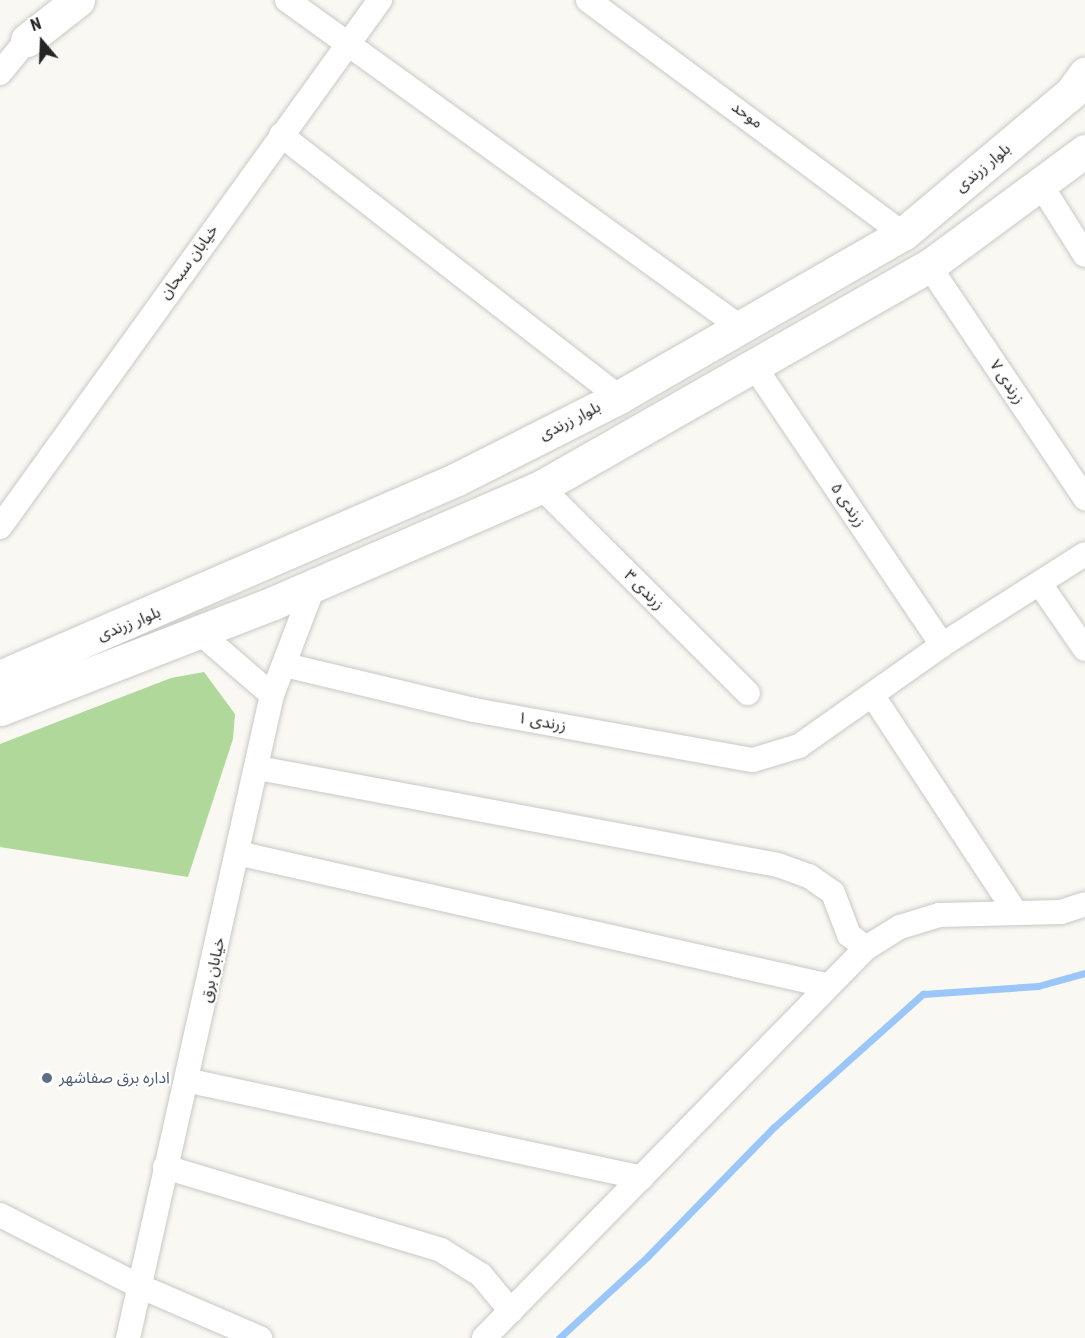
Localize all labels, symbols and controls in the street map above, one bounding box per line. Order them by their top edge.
north arrow [12,12,72,72]
text: N [28,14,44,35]
street label: موحد [728,97,766,133]
street label: بلوار زرندی [951,139,1015,197]
street label: خیابان سبحان [156,221,222,303]
street label: زرندی ۷ [985,356,1029,408]
street label: بلوار زرندی [536,397,604,445]
street label: زرندی ۵ [826,479,870,531]
street label: زرندی ۳ [620,566,668,614]
street label: بلوار زرندی [95,603,163,645]
street label: زرندی ۱ [516,708,568,736]
street label: خیابان برق [197,936,229,1004]
place label: اداره برق صفاشهر [59,1068,170,1088]
marker: اداره برق صفاشهر [40,1071,54,1085]

